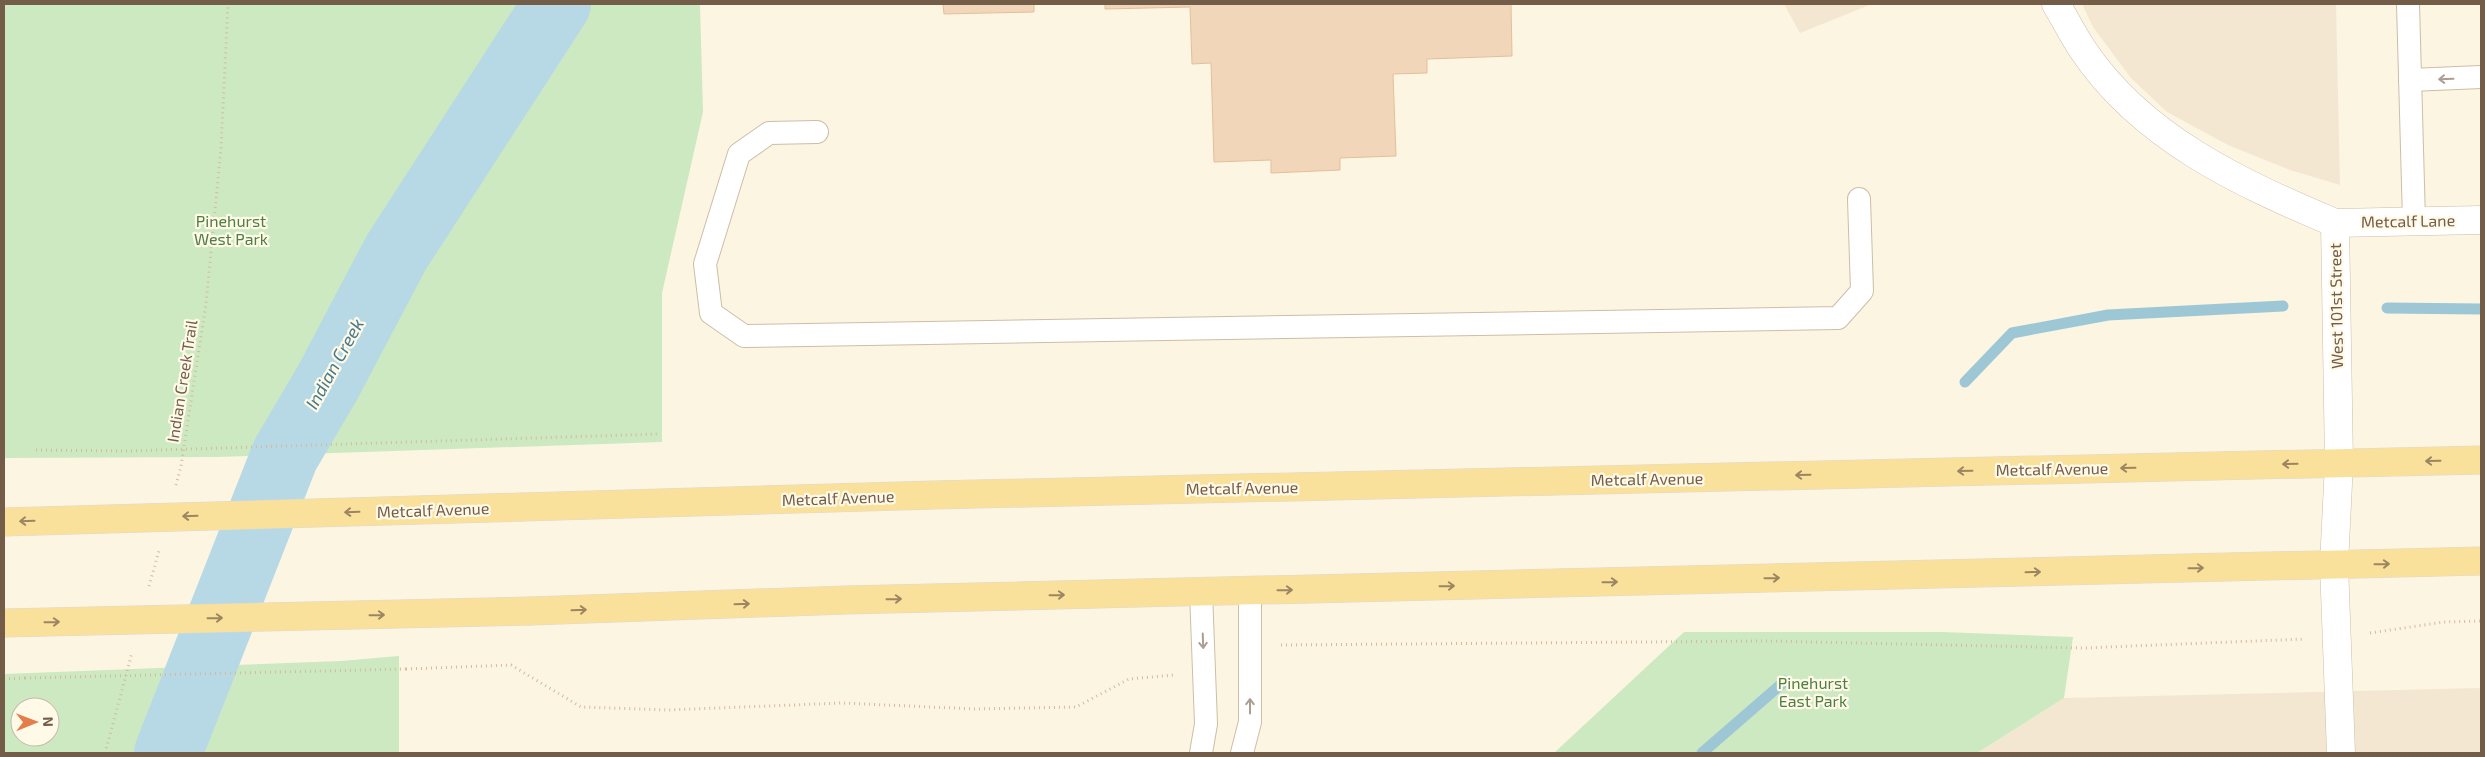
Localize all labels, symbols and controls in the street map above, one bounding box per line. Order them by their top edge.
one-way arrow [2438,74,2454,83]
street label: Metcalf Lane [2361,210,2455,231]
park label: Pinehurst West Park [194,211,268,248]
street label: West 101st Street [2325,243,2346,369]
water label: Indian Creek [300,314,368,413]
street label: Indian Creek Trail [162,318,201,443]
one-way arrow [2425,456,2441,466]
street label: Metcalf Avenue [1996,458,2108,479]
one-way arrow [2282,459,2298,469]
one-way arrow [2120,463,2136,472]
one-way arrow [1957,467,1973,476]
street label: Metcalf Avenue [1591,468,1703,489]
one-way arrow [1795,470,1811,480]
street label: Metcalf Avenue [1186,477,1298,498]
street label: Metcalf Avenue [781,486,895,509]
street label: Metcalf Avenue [376,498,490,521]
one-way arrow [344,507,360,517]
one-way arrow [182,512,198,521]
one-way arrow [19,516,36,526]
one-way arrow [2374,559,2390,569]
one-way arrow [2187,564,2203,573]
one-way arrow [2024,567,2041,577]
one-way arrow [1764,574,1780,583]
one-way arrow [1601,577,1617,587]
one-way arrow [1438,581,1455,591]
one-way arrow [1276,585,1293,595]
one-way arrow [1048,590,1064,600]
one-way arrow [886,594,902,604]
one-way arrow [733,599,749,608]
one-way arrow [571,605,587,614]
one-way arrow [369,610,385,619]
one-way arrow [206,613,223,623]
one-way arrow [44,617,60,627]
one-way arrow [1198,632,1207,648]
park label: Pinehurst East Park [1778,673,1848,710]
north arrow [10,697,60,747]
one-way arrow [1245,698,1255,714]
text: N [40,717,57,727]

